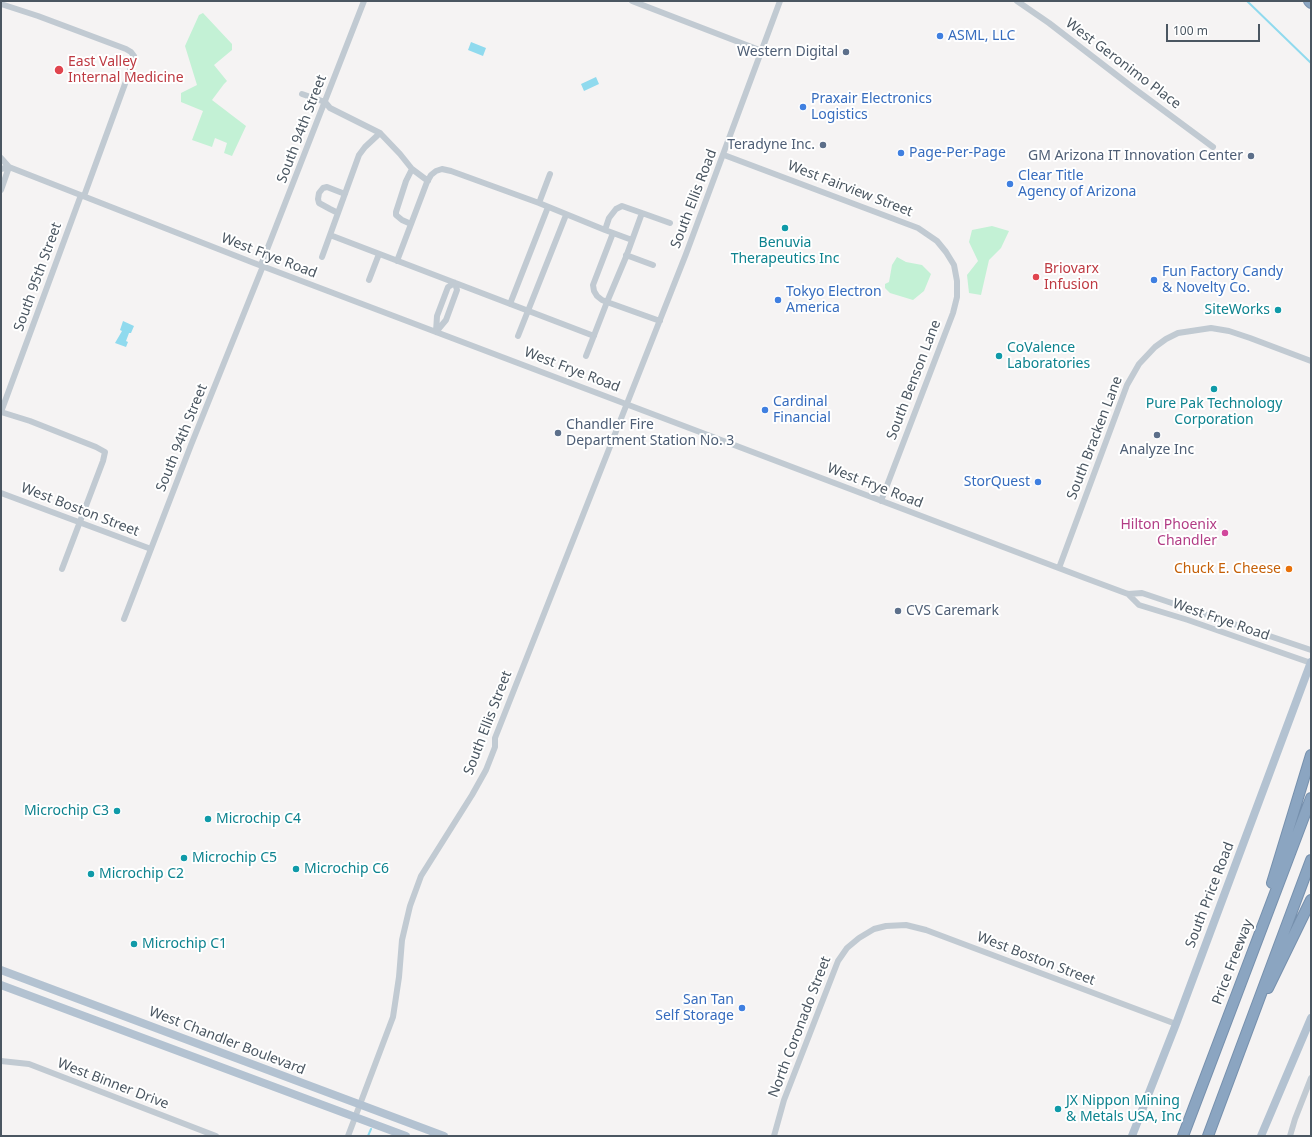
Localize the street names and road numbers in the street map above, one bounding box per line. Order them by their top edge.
street label: West Geronimo Place [1062,15,1184,113]
street label: South 94th Street [274,72,330,186]
street label: South Ellis Road [667,147,721,251]
street label: West Fairview Street [785,157,915,221]
street label: South 95th Street [11,220,65,334]
street label: West Frye Road [219,230,319,282]
street label: South Benson Lane [883,318,945,442]
street label: West Frye Road [522,344,622,396]
street label: South Bracken Lane [1064,374,1126,502]
street label: South 94th Street [153,382,211,494]
street label: West Frye Road [825,460,925,512]
street label: West Boston Street [19,480,141,540]
street label: West Frye Road [1170,596,1272,644]
street label: South Ellis Street [460,669,516,777]
street label: South Price Road [1182,840,1238,950]
street label: Price Freeway [1209,917,1257,1007]
street label: West Boston Street [975,929,1097,989]
street label: North Coronado Street [765,954,835,1100]
street label: West Chandler Boulevard [146,1003,308,1079]
street label: West Binner Drive [55,1055,171,1113]

